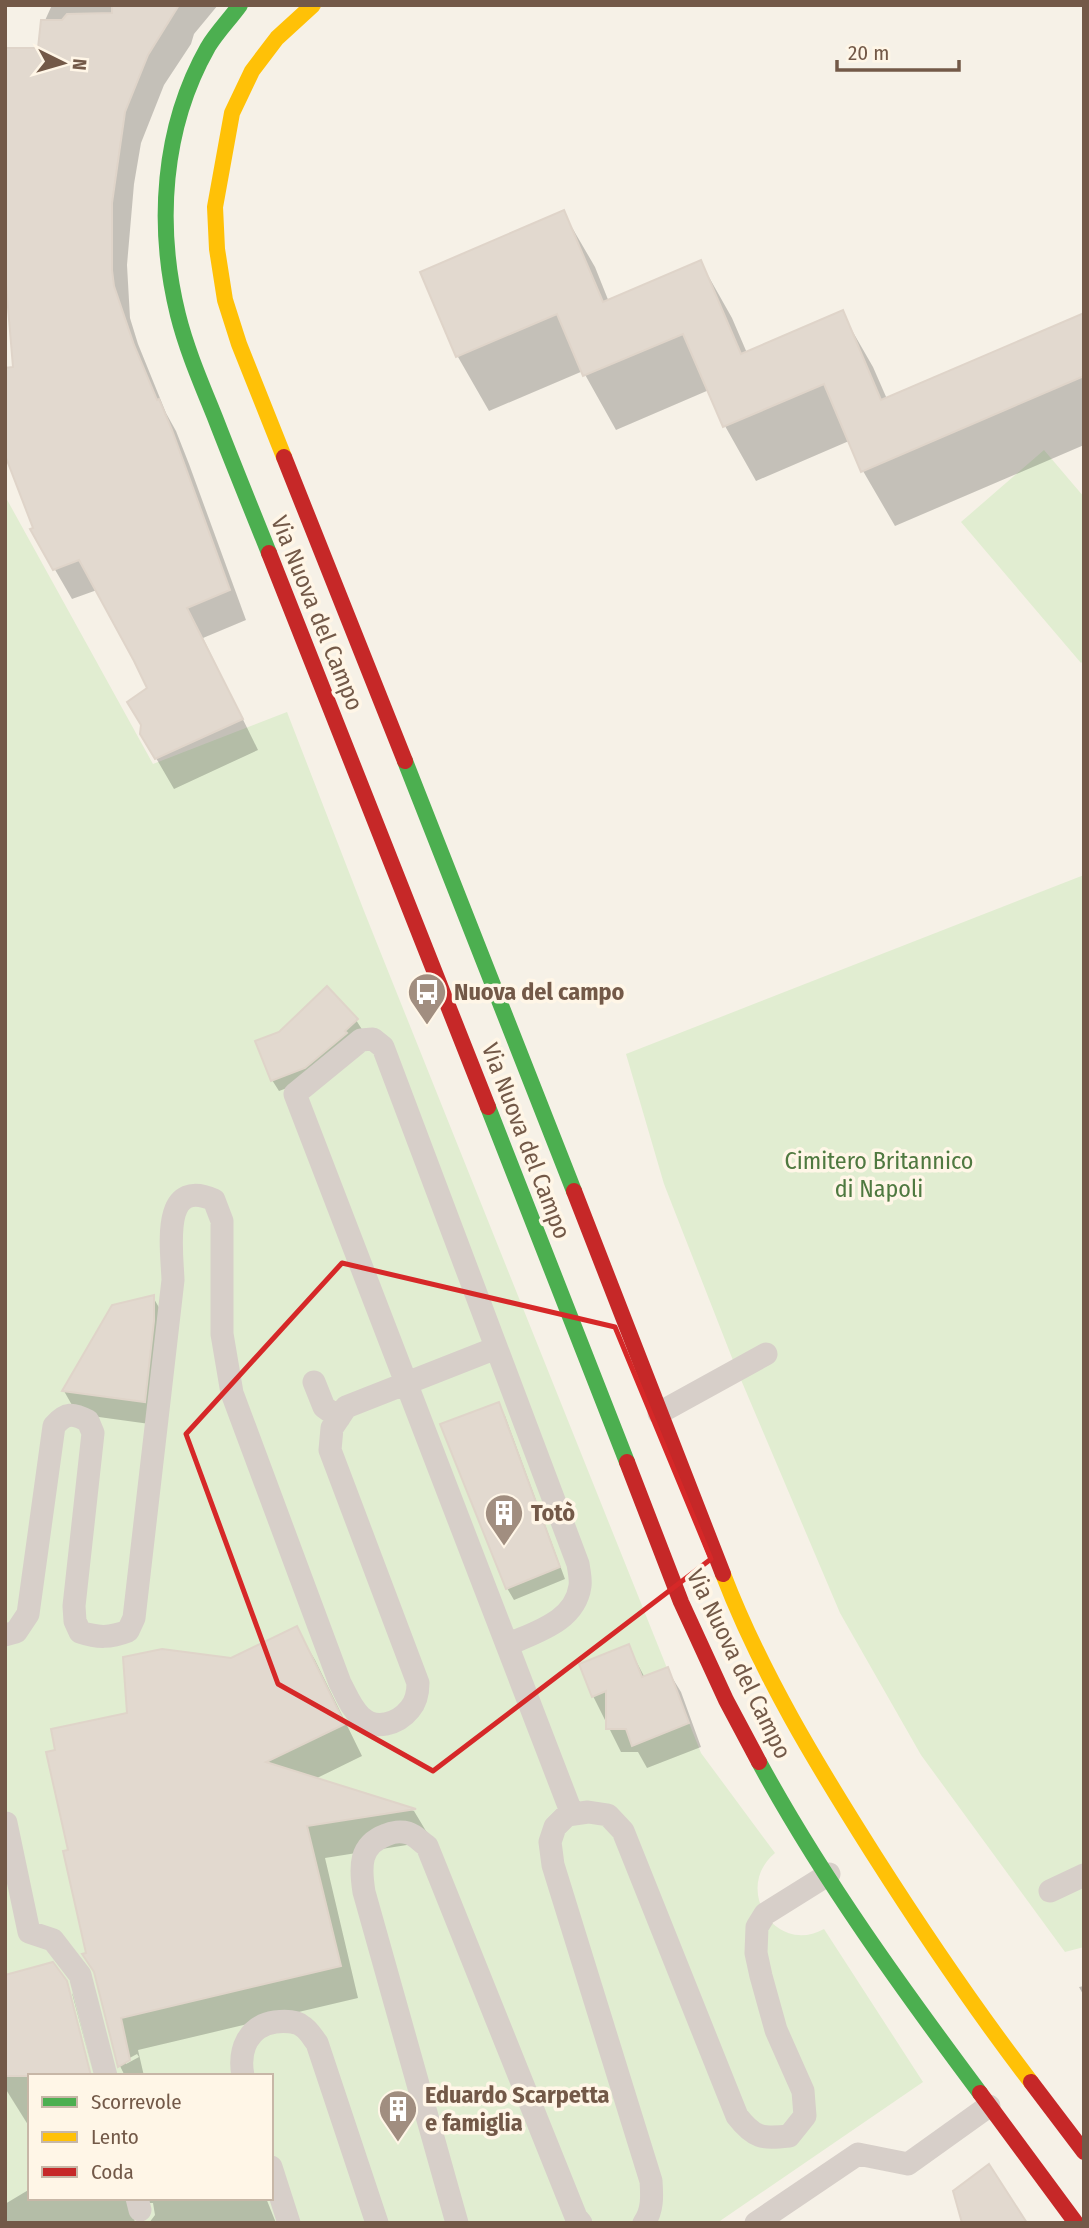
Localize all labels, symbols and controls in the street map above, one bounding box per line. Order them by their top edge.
north arrow [28,28,98,98]
scale bar [837,28,960,72]
text: 20 m [848,40,889,66]
text: N [67,58,91,71]
street label: Via Nuova del Campo [265,512,369,714]
bus stop icon: Nuova del campo [406,971,448,1026]
place label: Nuova del campo [454,978,624,1006]
street label: Via Nuova del Campo [476,1039,576,1243]
park label: Cimitero Britannico di Napoli [785,1147,973,1203]
building icon: Totò [483,1492,525,1547]
place label: Totò [531,1499,575,1527]
street label: Via Nuova del Campo [681,1565,797,1763]
legend [28,2074,273,2200]
place label: Eduardo Scarpetta e famiglia [425,2081,610,2137]
building icon: Eduardo Scarpetta e famiglia [377,2088,419,2143]
text: Scorrevole [91,2089,182,2115]
text: Lento [91,2124,139,2150]
text: Coda [91,2159,134,2185]

